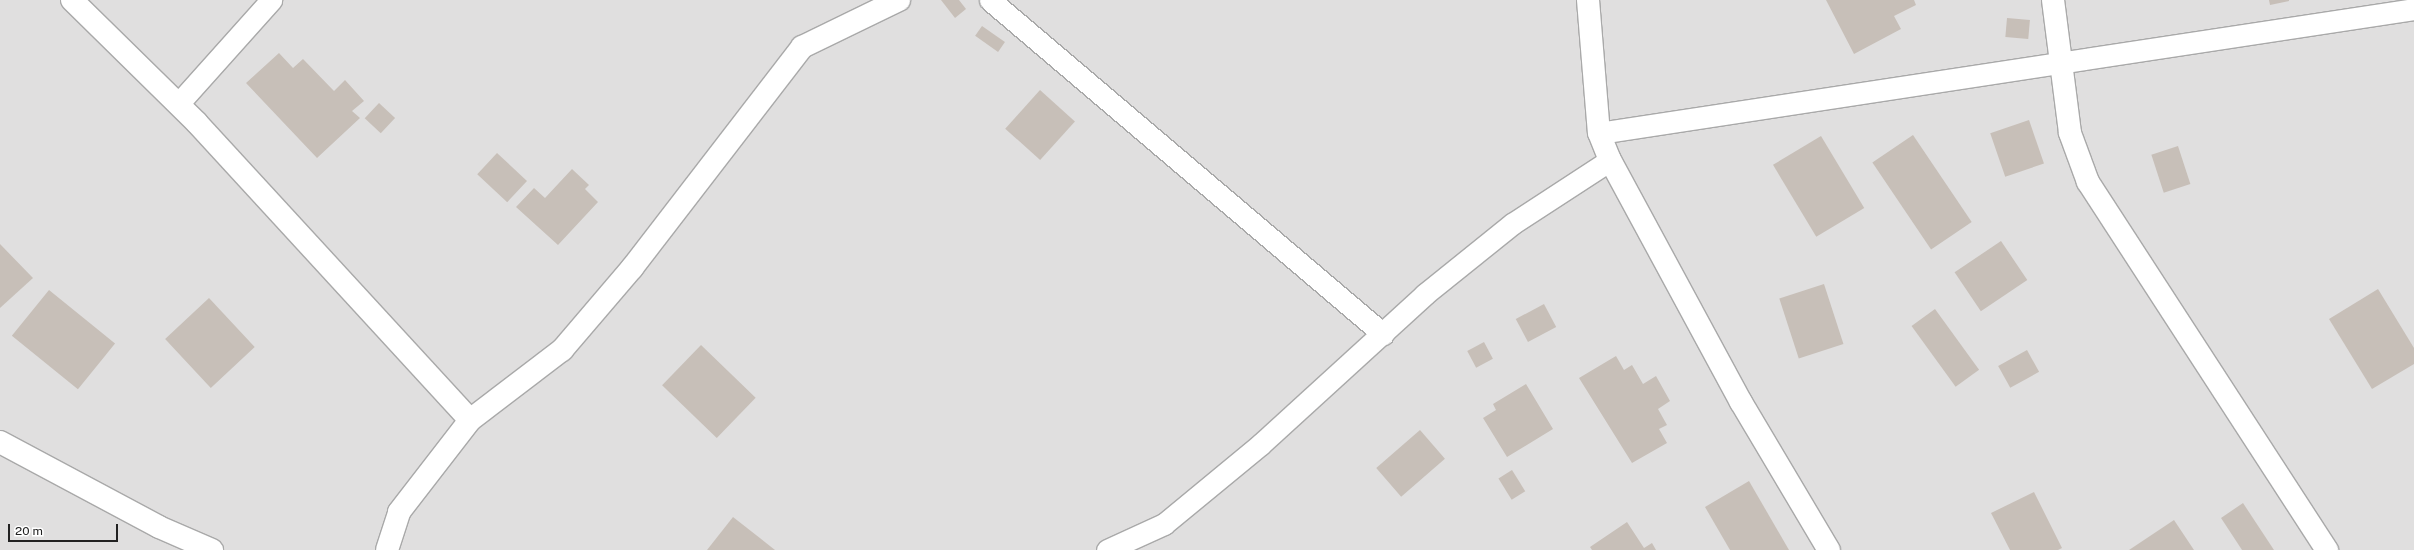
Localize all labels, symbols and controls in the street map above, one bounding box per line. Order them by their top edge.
scale bar [10,516,120,542]
text: 20 m [15,524,43,538]

